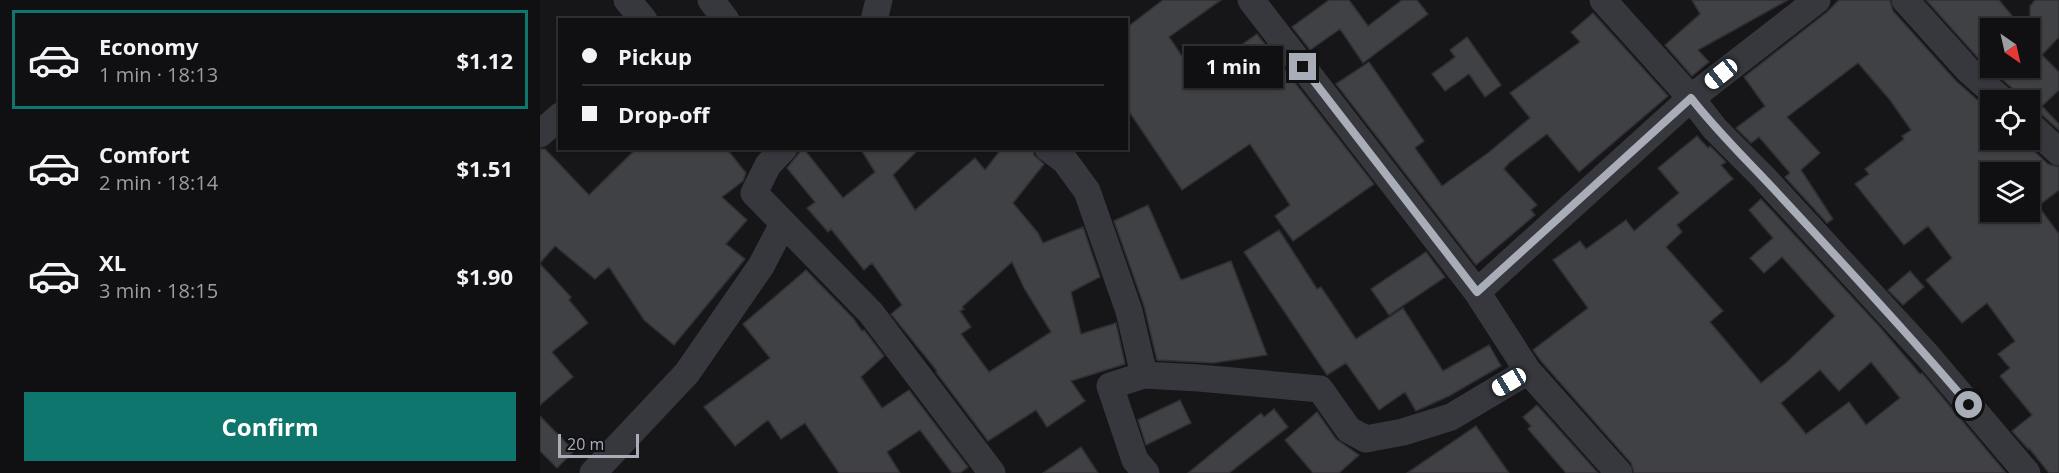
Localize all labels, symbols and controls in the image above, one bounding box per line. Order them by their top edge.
north arrow [1980,18,2040,78]
map controls [1980,18,2040,222]
text: Economy [99,31,198,61]
icon: car [27,33,81,87]
text: Pickup [618,41,692,71]
text: $1.12 [456,45,513,75]
callout: 1 min [1183,46,1282,88]
text: 1 min [1206,53,1261,80]
route end [1289,53,1316,80]
car [1701,56,1741,92]
text: 1 min · 18:13 [99,61,218,88]
button: locate [1980,90,2040,150]
text: Drop-off [618,99,710,129]
text: Comfort [99,139,190,169]
icon: car [27,141,81,195]
text: $1.51 [456,153,513,183]
button: layers [1980,162,2040,222]
text: 2 min · 18:14 [99,169,218,196]
text: XL [99,247,126,277]
icon: car [27,249,81,303]
text: $1.90 [456,261,513,291]
text: 3 min · 18:15 [99,277,218,304]
car [1489,365,1529,399]
route start [1955,391,1982,418]
button: Confirm [24,392,516,461]
scale bar [558,431,639,458]
text: 20 m [567,433,604,455]

